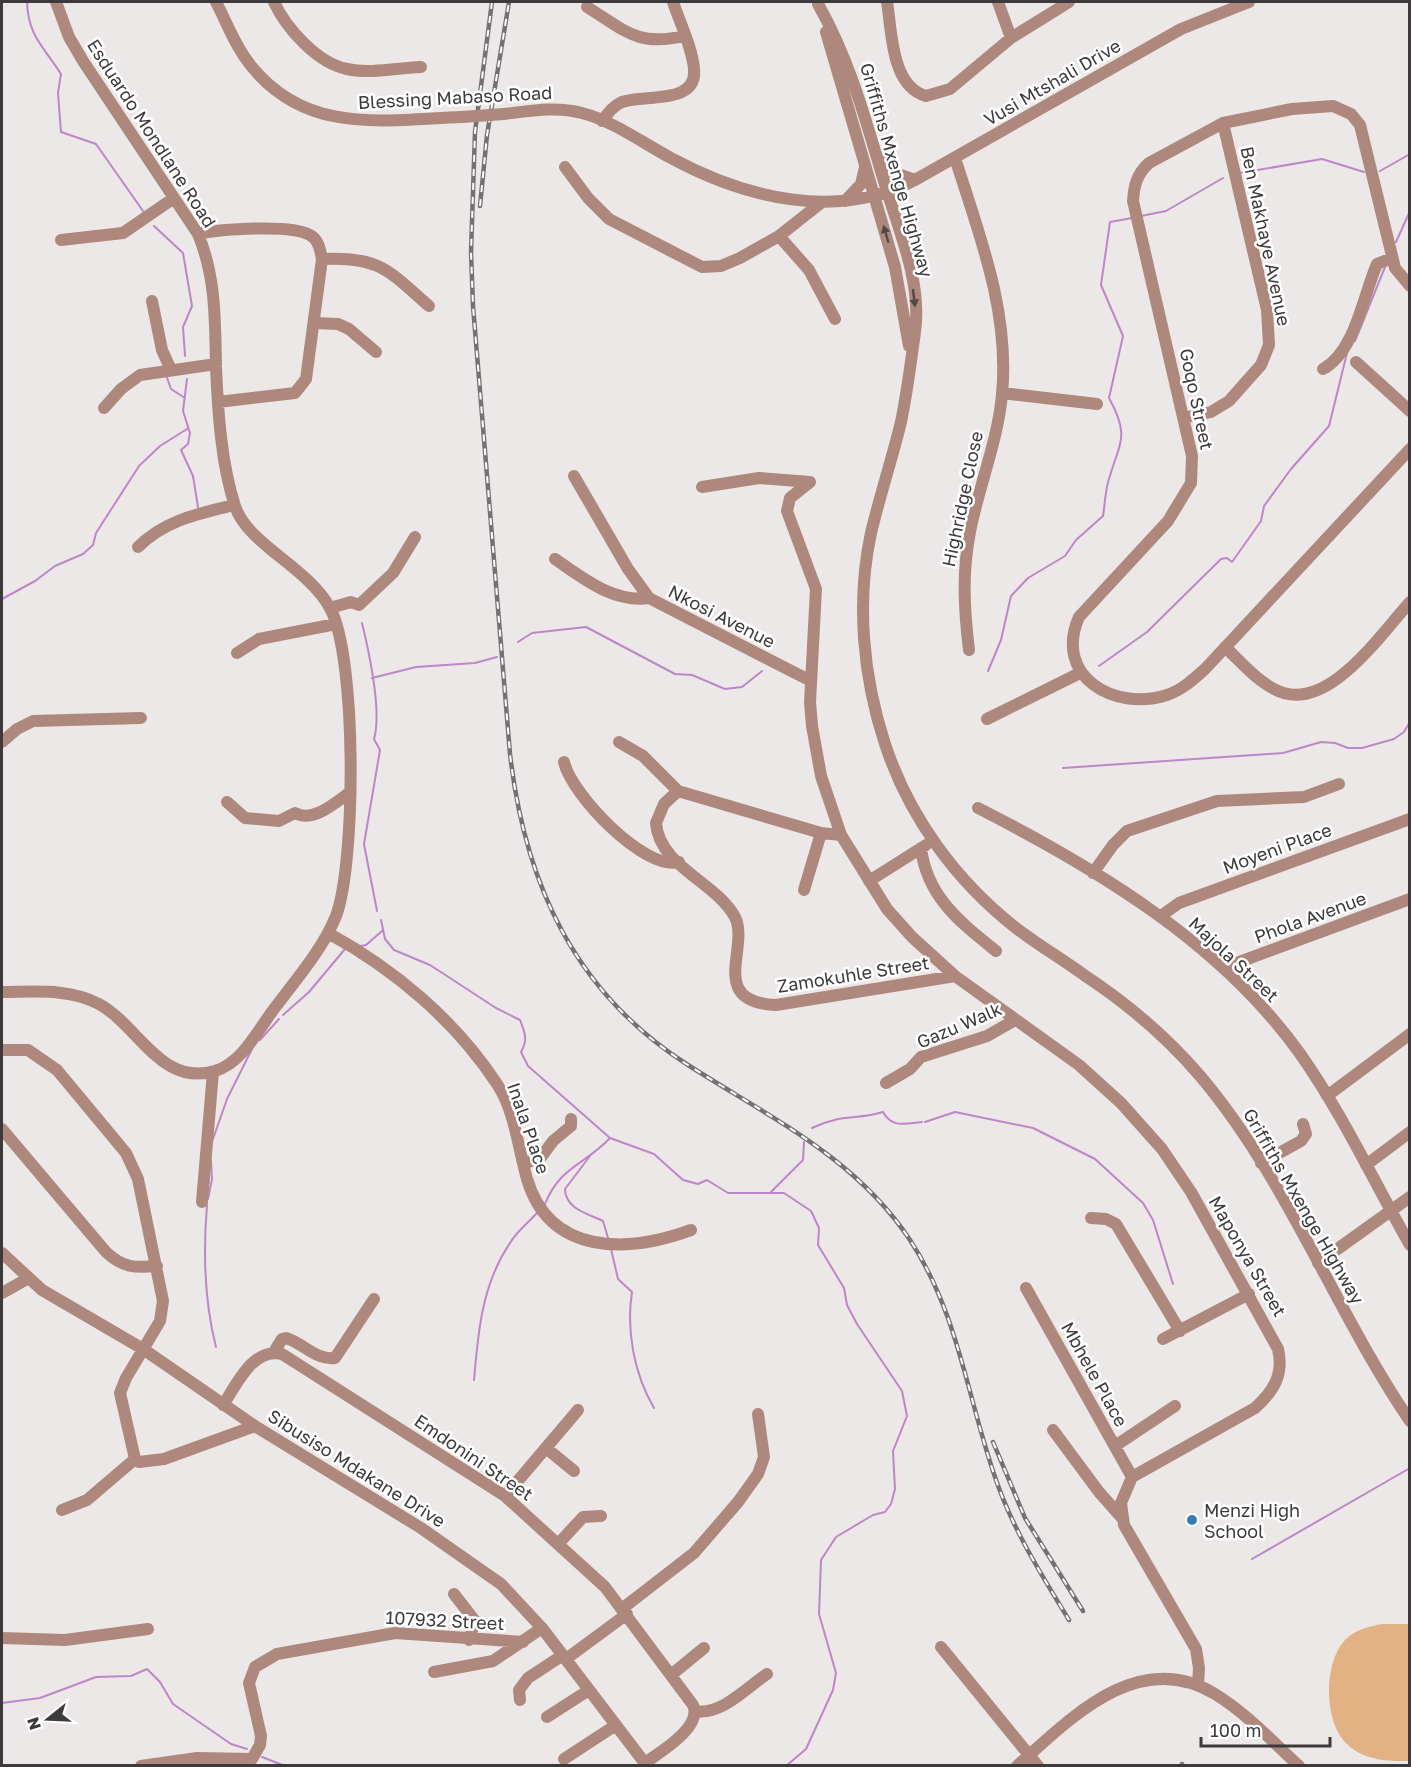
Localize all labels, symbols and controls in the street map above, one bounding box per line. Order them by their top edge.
street label: Vusi Mtshali Drive [980,34,1124,130]
street label: Esduardo Mondlane Road [83,35,221,231]
street label: Griffiths Mxenge Highway [856,60,938,280]
street label: Blessing Mabaso Road [357,81,553,113]
street label: Ben Makhaye Avenue [1236,144,1296,328]
one-way arrow [880,225,890,243]
one-way arrow [909,289,919,308]
street label: Goqo Street [1176,346,1218,452]
street label: Highridge Close [937,429,987,569]
street label: Nkosi Avenue [665,580,779,652]
street label: Moyeni Place [1219,818,1335,878]
street label: Phola Avenue [1251,887,1369,947]
street label: Majola Street [1184,912,1284,1006]
street label: Zamokuhle Street [775,951,931,997]
street label: Gazu Walk [913,997,1005,1053]
street label: Inala Place [503,1079,555,1177]
street label: Griffiths Mxenge Highway [1239,1104,1369,1308]
street label: Maponya Street [1205,1192,1291,1320]
street label: Mbhele Place [1057,1318,1133,1430]
street label: Sibusiso Mdakane Drive [264,1404,450,1532]
street label: Emdonini Street [410,1409,538,1505]
place label: Menzi High School [1204,1499,1300,1542]
marker: Menzi High School [1185,1513,1199,1527]
street label: 107932 Street [385,1606,505,1634]
north arrow [18,1689,78,1749]
scale bar [1201,1710,1330,1748]
text: N [22,1715,45,1733]
text: 100 m [1210,1719,1261,1741]

